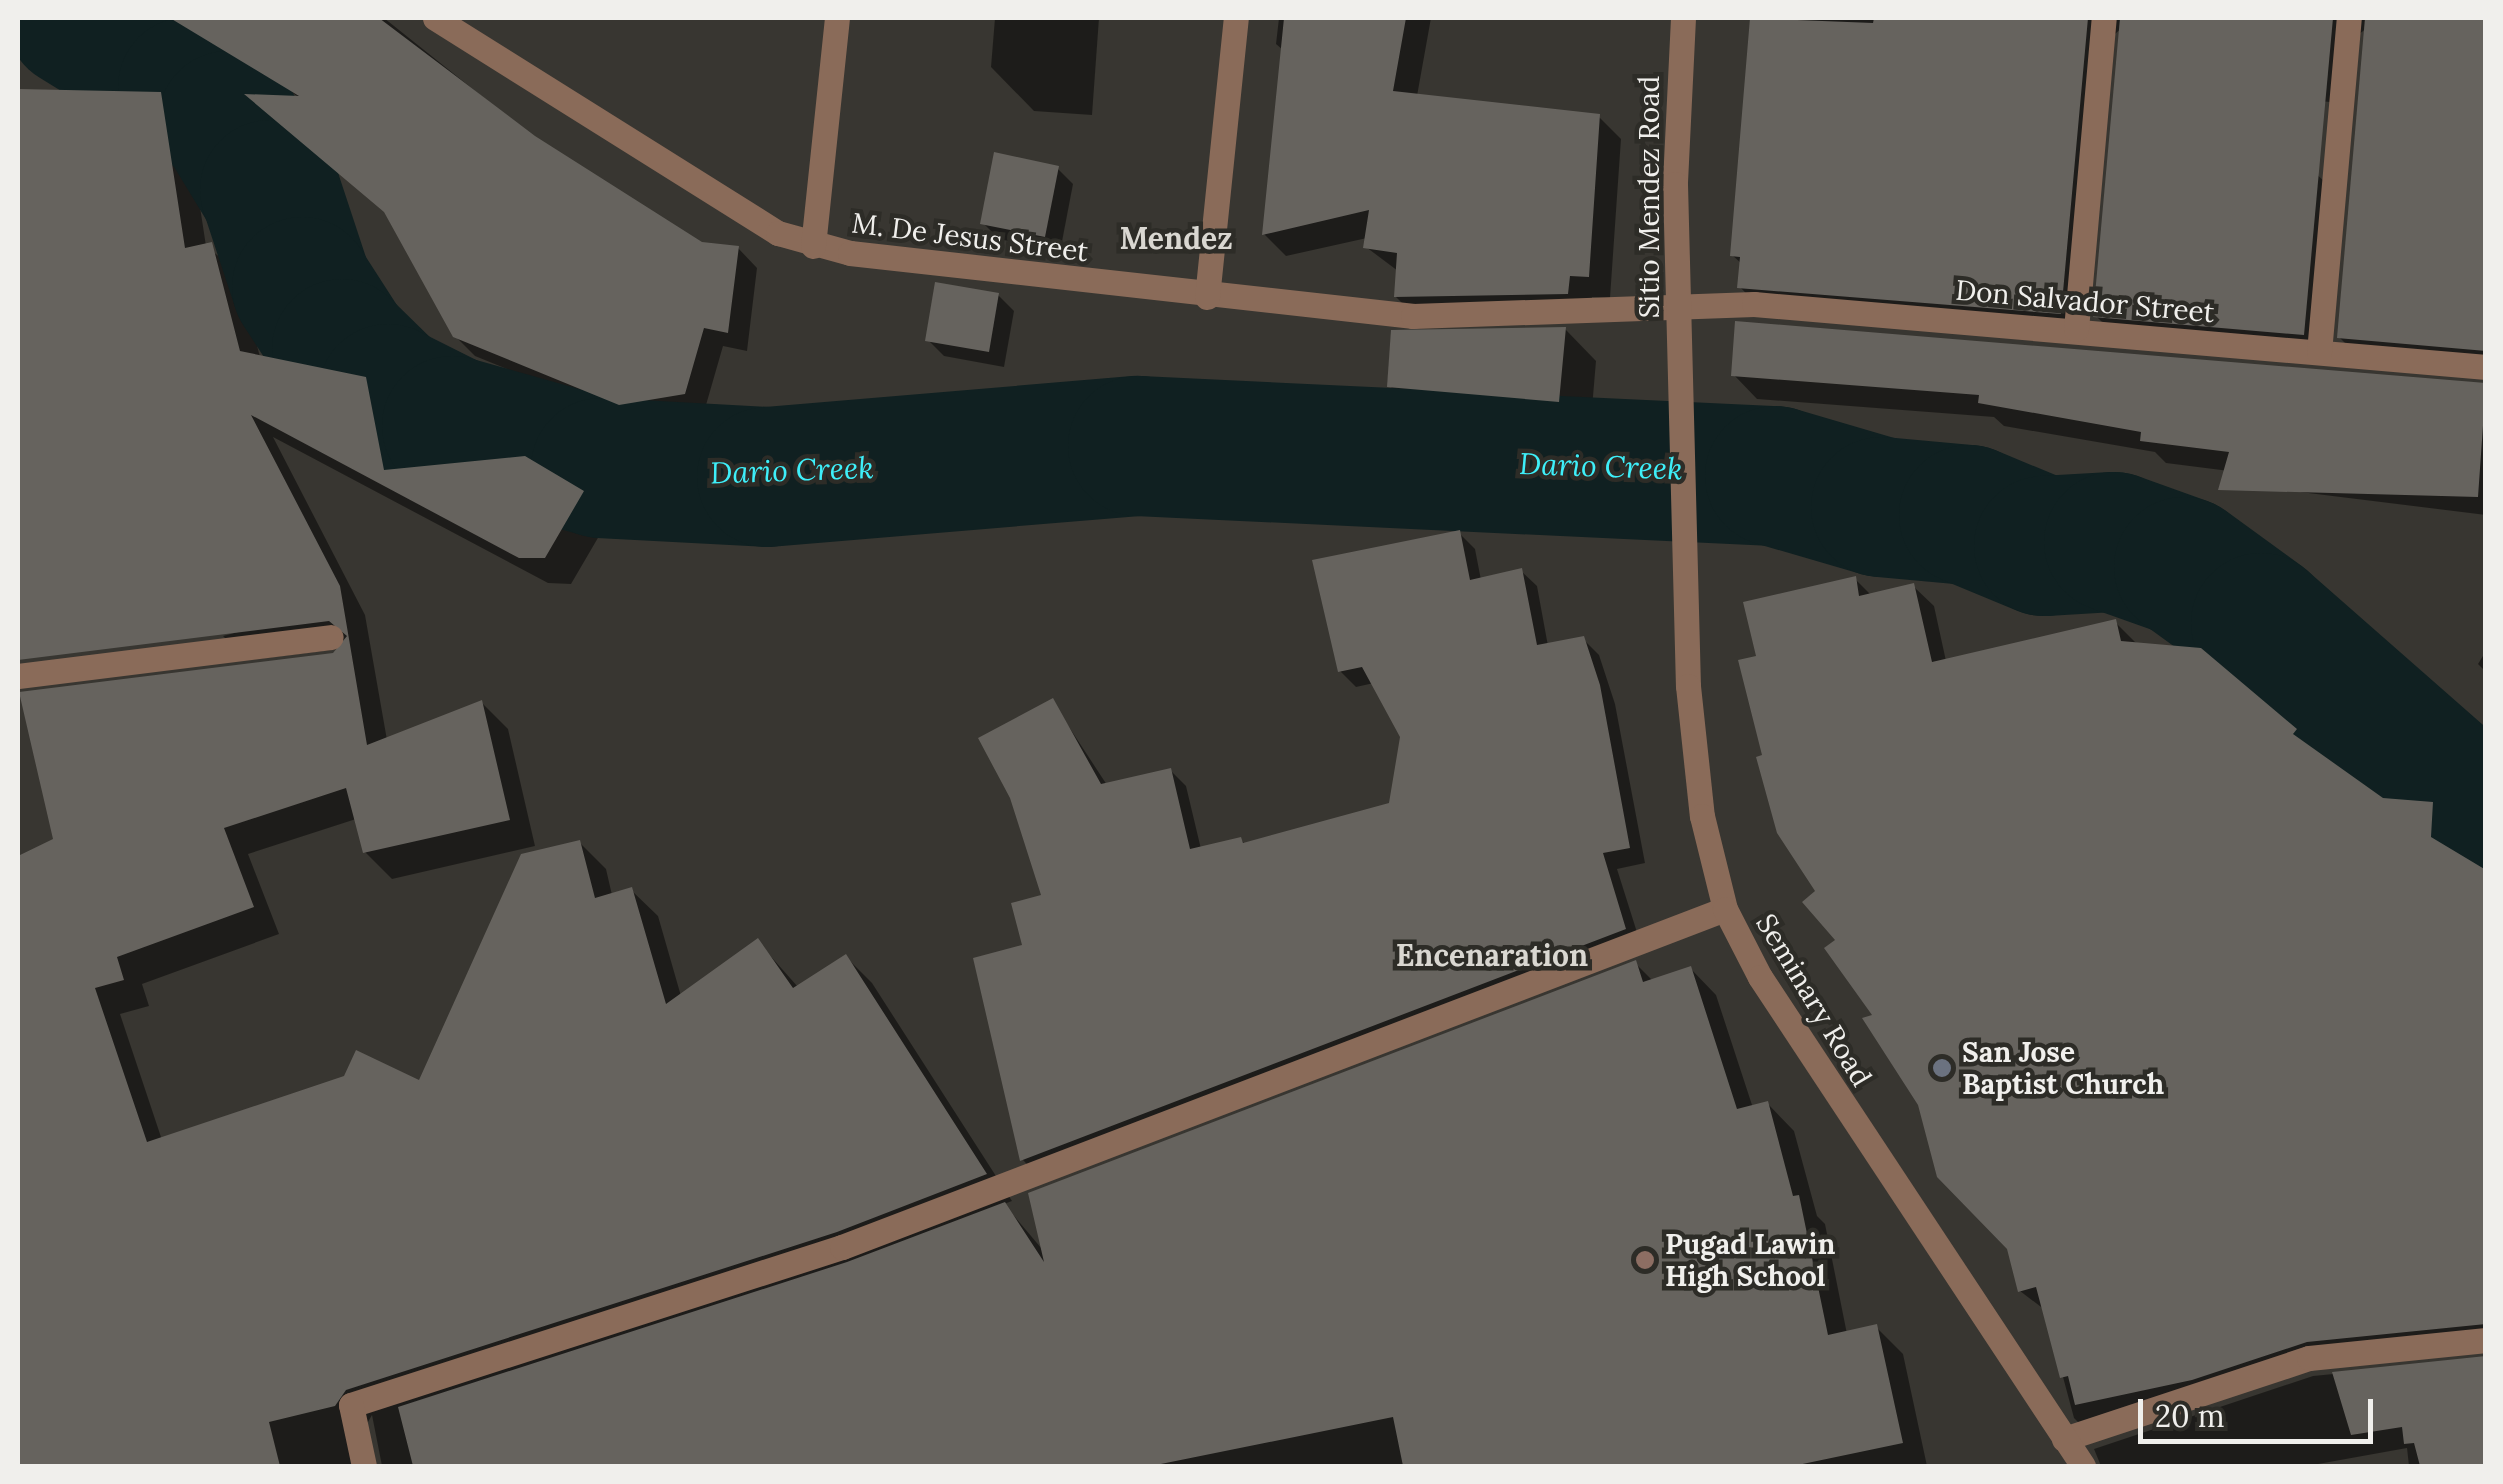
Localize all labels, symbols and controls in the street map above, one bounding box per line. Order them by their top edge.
street label: Sitio Mendez Road [1632,76,1666,318]
street label: M. De Jesus Street [850,206,1090,268]
district label: Mendez [1119,220,1233,256]
street label: Don Salvador Street [1954,273,2216,329]
water label: Dario Creek [1519,445,1683,487]
water label: Dario Creek [710,449,874,491]
street label: Seminary Road [1749,908,1879,1092]
district label: Encenaration [1396,937,1588,973]
place label: San Jose Baptist Church [1962,1035,2164,1101]
marker: San Jose Baptist Church [1931,1057,1953,1079]
place label: Pugad Lawin High School [1665,1227,1835,1293]
marker: Pugad Lawin High School [1634,1249,1656,1271]
scale bar [2143,1379,2378,1441]
text: 20 m [2155,1397,2224,1435]

